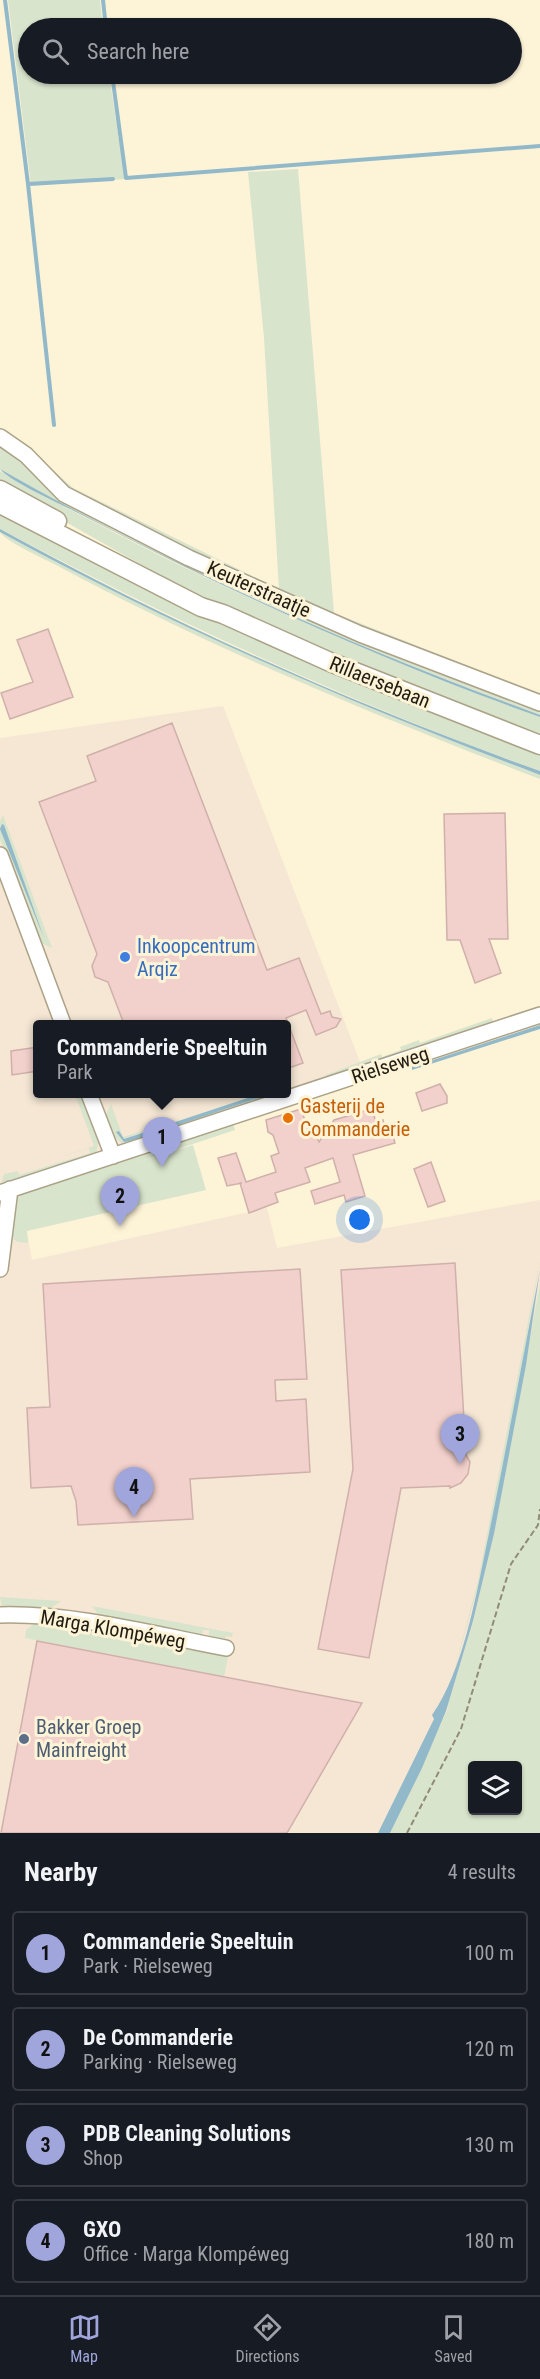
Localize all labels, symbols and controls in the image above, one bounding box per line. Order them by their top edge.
search box [18,18,522,84]
icon: search [39,35,72,68]
text: Search here [87,39,189,64]
street label: Keuterstraatje [204,556,314,622]
street label: Rillaersebaan [326,651,434,713]
place label: Inkoopcentrum Arqiz [137,934,256,981]
marker: Inkoopcentrum Arqiz [118,950,132,964]
popup [33,1020,291,1098]
text: Commanderie Speeltuin [57,1035,267,1060]
street label: Rielseweg [348,1041,432,1089]
text: Park [57,1060,92,1084]
place label: Gasterij de Commanderie [300,1094,410,1141]
marker: Gasterij de Commanderie [281,1111,295,1125]
pin: 1 [142,1118,182,1167]
pin: 2 [100,1176,140,1226]
your location [345,1205,374,1234]
pin: 3 [440,1414,480,1464]
pin: 4 [114,1468,154,1517]
street label: Marga Klompéweg [39,1604,187,1654]
place label: Bakker Groep Mainfreight [36,1715,141,1762]
marker: Bakker Groep Mainfreight [17,1732,31,1746]
map controls [468,1761,522,1815]
button: layers [468,1761,522,1815]
text: Nearby [24,1857,98,1887]
text: 4 results [448,1860,516,1884]
text: Commanderie Speeltuin [83,1929,293,1954]
text: 1 [40,1941,51,1965]
text: 100 m [465,1941,514,1965]
text: Park · Rielseweg [83,1954,213,1978]
text: De Commanderie [83,2025,233,2050]
text: 2 [40,2037,51,2061]
text: 120 m [465,2037,514,2061]
text: Parking · Rielseweg [83,2050,237,2074]
text: PDB Cleaning Solutions [83,2121,291,2146]
text: 3 [40,2133,51,2157]
text: 130 m [465,2133,514,2157]
text: Shop [83,2146,123,2170]
text: GXO [83,2217,121,2242]
text: 4 [40,2229,51,2253]
text: 180 m [465,2229,514,2253]
text: Office · Marga Klompéweg [83,2242,289,2266]
tab: Map [68,2311,101,2366]
tab: Directions [236,2311,299,2366]
tab: Saved [434,2311,472,2366]

